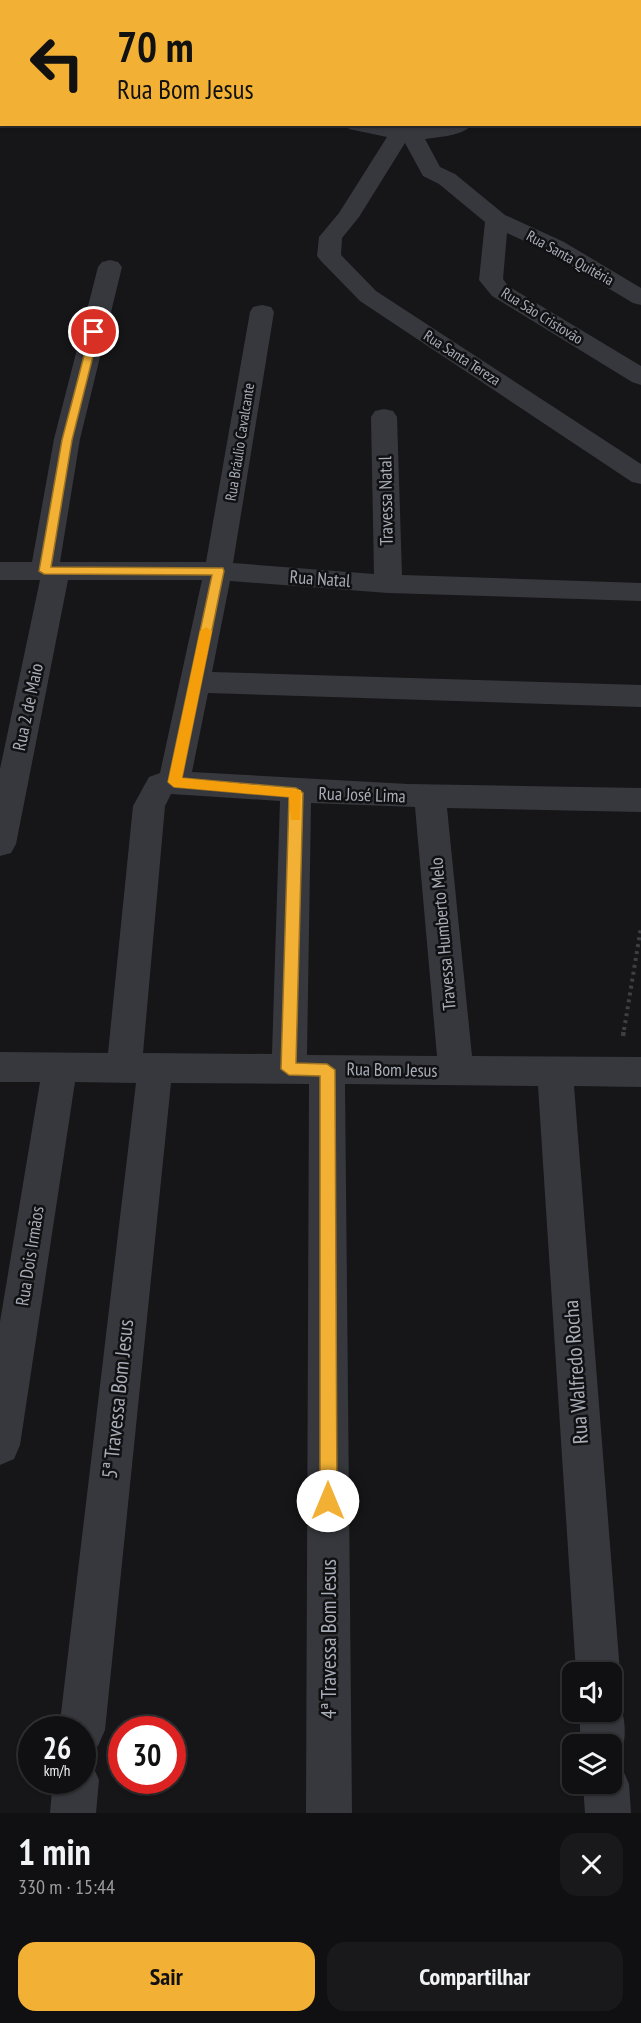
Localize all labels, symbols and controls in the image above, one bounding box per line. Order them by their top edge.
text: 70 m [117,19,194,74]
icon: left [18,24,96,102]
text: Rua Bom Jesus [117,72,254,106]
street label: Rua Santa Quitéria [523,226,617,289]
street label: Rua São Cristovão [498,283,587,348]
pin [68,306,119,357]
icon: arrive [77,315,110,348]
street label: Rua Santa Tereza [420,326,504,389]
street label: Rua Bráulio Cavalcante [221,382,258,502]
street label: Travessa Natal [373,455,398,546]
street label: Rua Natal [289,565,352,592]
street label: Rua 2 de Maio [7,661,48,753]
street label: Rua José Lima [318,781,406,808]
street label: Travessa Humberto Melo [424,856,461,1011]
street label: Rua Bom Jesus [346,1057,438,1082]
street label: Rua Dois Irmãos [10,1205,49,1307]
street label: Rua Walfredo Rocha [557,1299,594,1445]
street label: 5ª Travessa Bom Jesus [96,1318,139,1480]
position arrow [296,1469,360,1533]
street label: 4ª Travessa Bom Jesus [315,1559,342,1719]
map controls [562,1662,622,1794]
button: sound [562,1662,622,1722]
speed limit sign: 30 [108,1716,186,1794]
text: 26 [43,1728,71,1767]
button: layers [562,1734,622,1794]
text: km/h [44,1761,70,1780]
text: 1 min [18,1828,91,1875]
button: close [560,1833,623,1896]
text: 330 m · 15:44 [18,1874,115,1900]
button: Sair [18,1942,315,2011]
button: Compartilhar [327,1942,623,2011]

